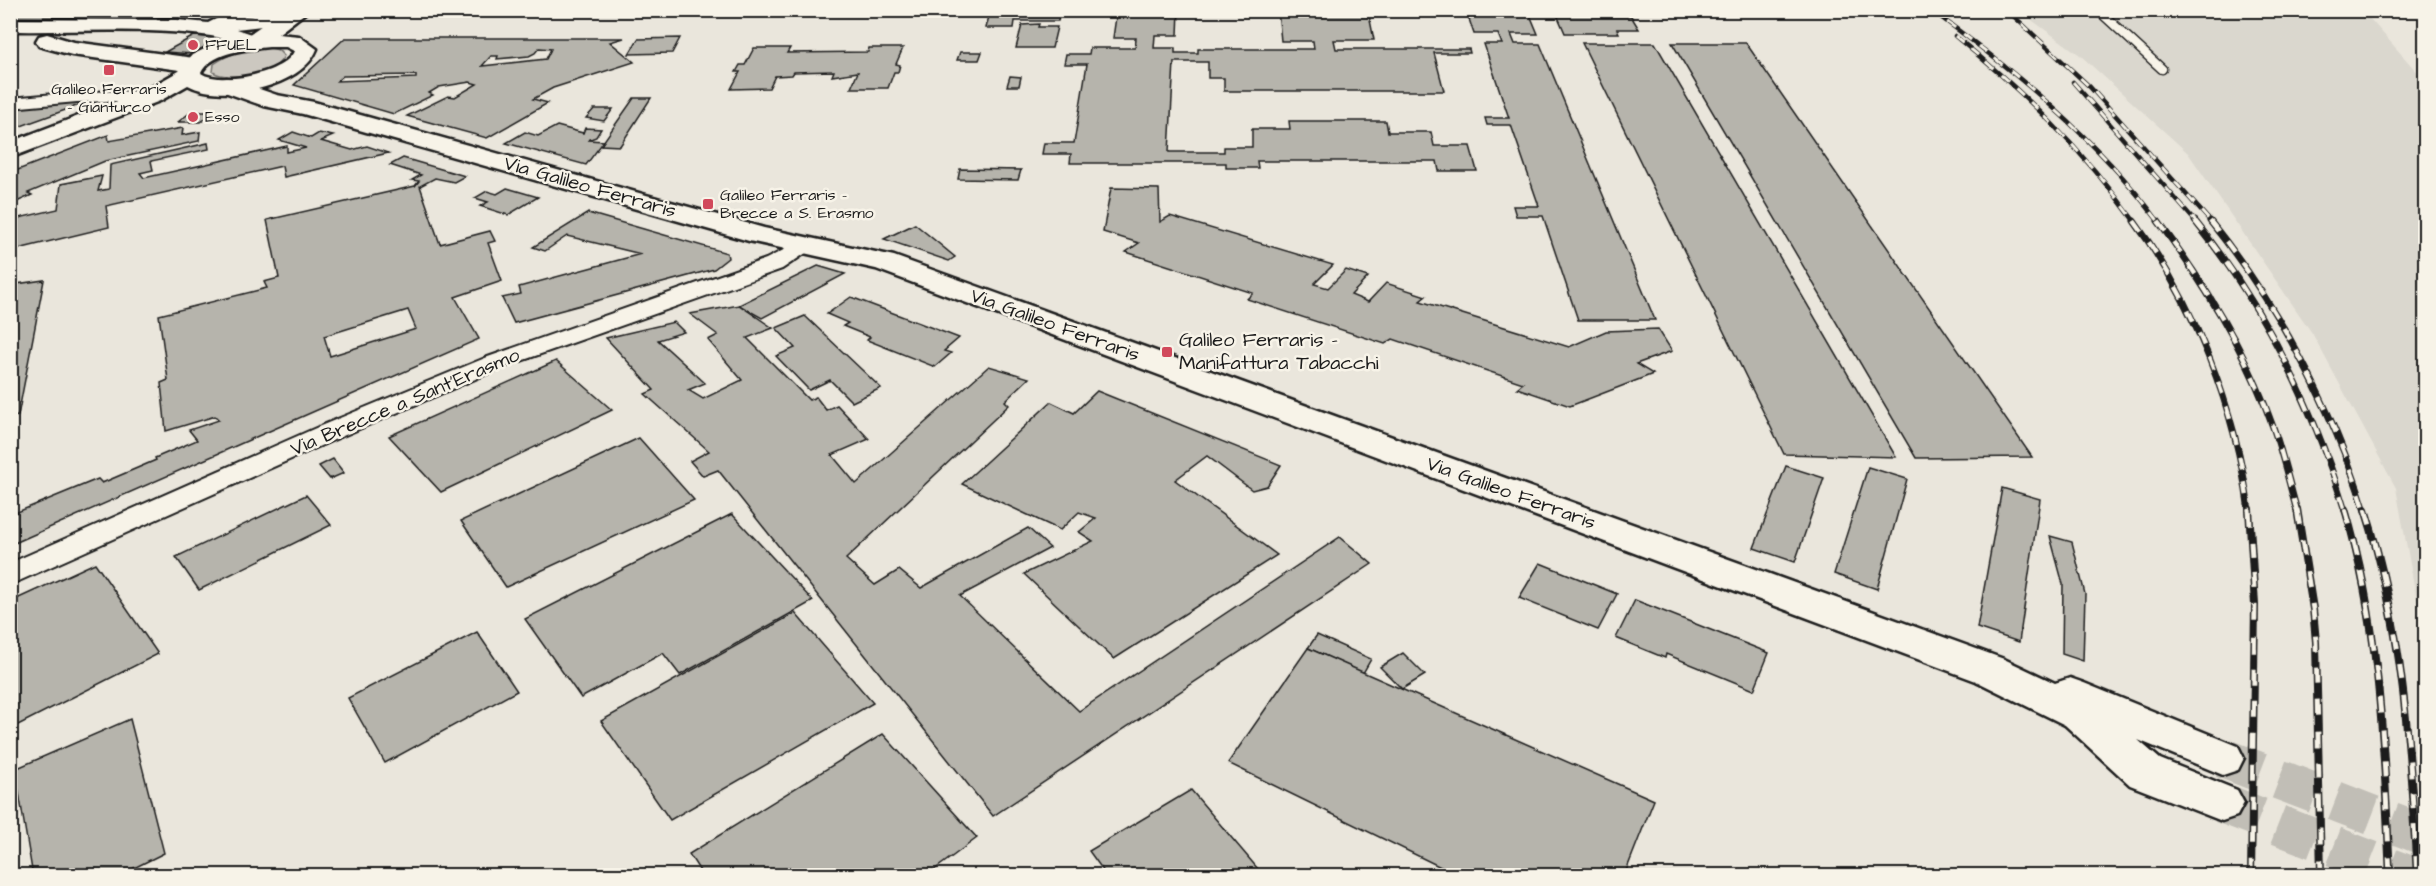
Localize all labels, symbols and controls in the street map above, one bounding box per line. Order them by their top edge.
place label: FFUEL [205,34,257,56]
marker: FFUEL [186,38,200,52]
marker: Galileo Ferraris - Gianturco [102,63,116,77]
place label: Galileo Ferraris - Gianturco [51,78,167,118]
place label: Esso [205,106,240,128]
marker: Esso [186,110,200,124]
street label: Via Galileo Ferraris [500,149,680,225]
place label: Galileo Ferraris - Brecce a S. Erasmo [720,184,874,224]
marker: Galileo Ferraris - Brecce a S. Erasmo [701,197,715,211]
street label: Via Galileo Ferraris [966,281,1144,369]
place label: Galileo Ferraris - Manifattura Tabacchi [1179,326,1379,377]
street label: Via Brecce a Sant'Erasmo [286,341,524,463]
marker: Galileo Ferraris - Manifattura Tabacchi [1160,345,1174,359]
street label: Via Galileo Ferraris [1422,449,1600,537]

